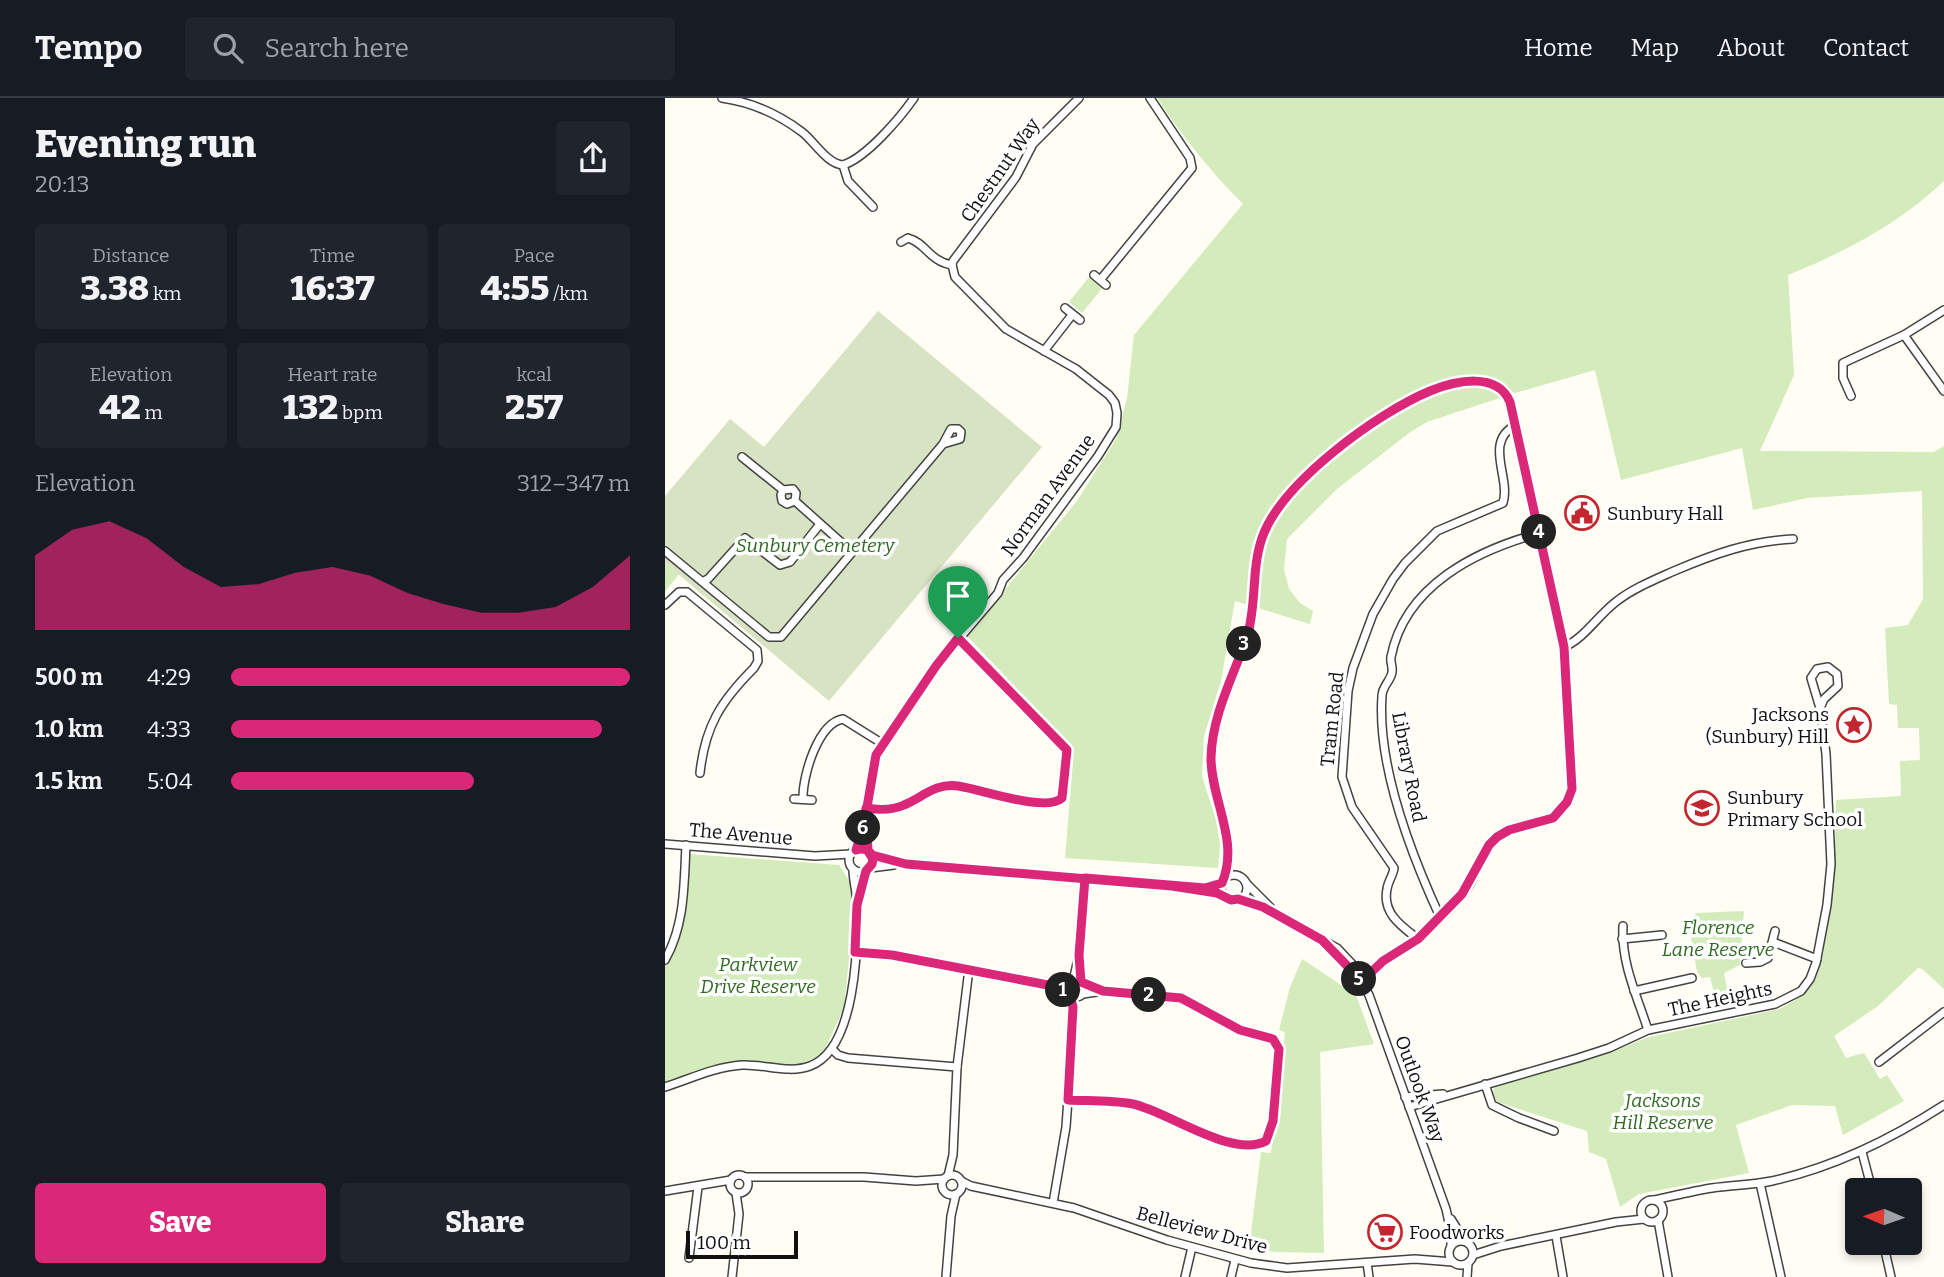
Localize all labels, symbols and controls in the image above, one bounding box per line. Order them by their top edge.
search box [185,17,675,80]
text: Tempo [35,28,143,68]
icon: search [209,29,247,67]
text: Search here [265,33,409,64]
text: Home [1524,34,1593,62]
text: Map [1631,34,1679,62]
text: About [1717,34,1785,62]
text: Contact [1823,34,1909,62]
street label: Chestnut Way [956,113,1045,227]
text: Evening run [35,121,256,167]
button: share [556,121,630,195]
text: 20:13 [35,170,90,198]
text: Distance [92,244,169,267]
text: Time [310,244,355,267]
text: Pace [514,244,555,267]
text: 3.38 [80,267,149,309]
text: 16:37 [290,267,375,309]
text: 4:55 [480,267,549,309]
text: km [149,282,182,305]
text: /km [549,282,588,305]
text: Elevation [89,363,172,386]
text: Heart rate [288,363,377,386]
text: kcal [516,363,552,386]
text: 42 [99,386,141,428]
text: 132 [282,386,338,428]
text: 257 [505,386,563,428]
text: m [141,401,163,424]
text: bpm [338,401,383,424]
street label: Norman Avenue [996,430,1100,560]
text: Elevation [35,469,135,497]
text: 312–347 m [517,469,630,497]
public building icon: Sunbury Hall [1563,494,1601,532]
place label: Sunbury Hall [1607,502,1723,525]
pin: 4 [1521,514,1557,550]
text: 4 [1533,520,1544,543]
park label: Sunbury Cemetery [736,534,896,557]
pin [928,566,988,638]
icon: arrive [939,577,977,615]
pin: 3 [1227,626,1261,662]
text: 3 [1238,632,1249,655]
text: 500 m [35,663,103,691]
text: 4:29 [147,663,191,691]
street label: Tram Road [1316,670,1348,768]
place label: Jacksons (Sunbury) Hill [1705,703,1829,748]
place icon: Jacksons (Sunbury) Hill [1835,706,1873,744]
street label: Library Road [1387,710,1431,824]
text: 1.0 km [35,715,104,743]
text: 4:33 [147,715,191,743]
text: 1.5 km [35,767,102,795]
text: 5:04 [147,767,192,795]
place label: Sunbury Primary School [1727,786,1863,831]
school or university icon: Sunbury Primary School [1683,789,1721,827]
pin: 6 [845,810,881,846]
text: 6 [857,816,868,839]
street label: The Avenue [688,818,794,850]
park label: Florence Lane Reserve [1662,916,1775,961]
park label: Parkview Drive Reserve [700,953,816,998]
pin: 5 [1341,962,1377,996]
text: 5 [1353,967,1364,990]
pin: 1 [1045,972,1081,1008]
street label: The Heights [1666,977,1774,1021]
text: 1 [1058,978,1067,1001]
pin: 2 [1131,978,1167,1012]
text: 2 [1143,983,1154,1006]
street label: Outlook Way [1390,1032,1450,1146]
park label: Jacksons Hill Reserve [1613,1089,1714,1134]
north arrow [1845,1178,1921,1255]
map controls [1845,1178,1922,1255]
button: Save [35,1183,326,1263]
button: Share [340,1183,630,1263]
street label: Belleview Drive [1134,1201,1270,1259]
supermarket icon: Foodworks [1366,1213,1404,1251]
place label: Foodworks [1409,1221,1505,1244]
scale bar [686,1228,798,1260]
text: 100 m [697,1231,751,1254]

